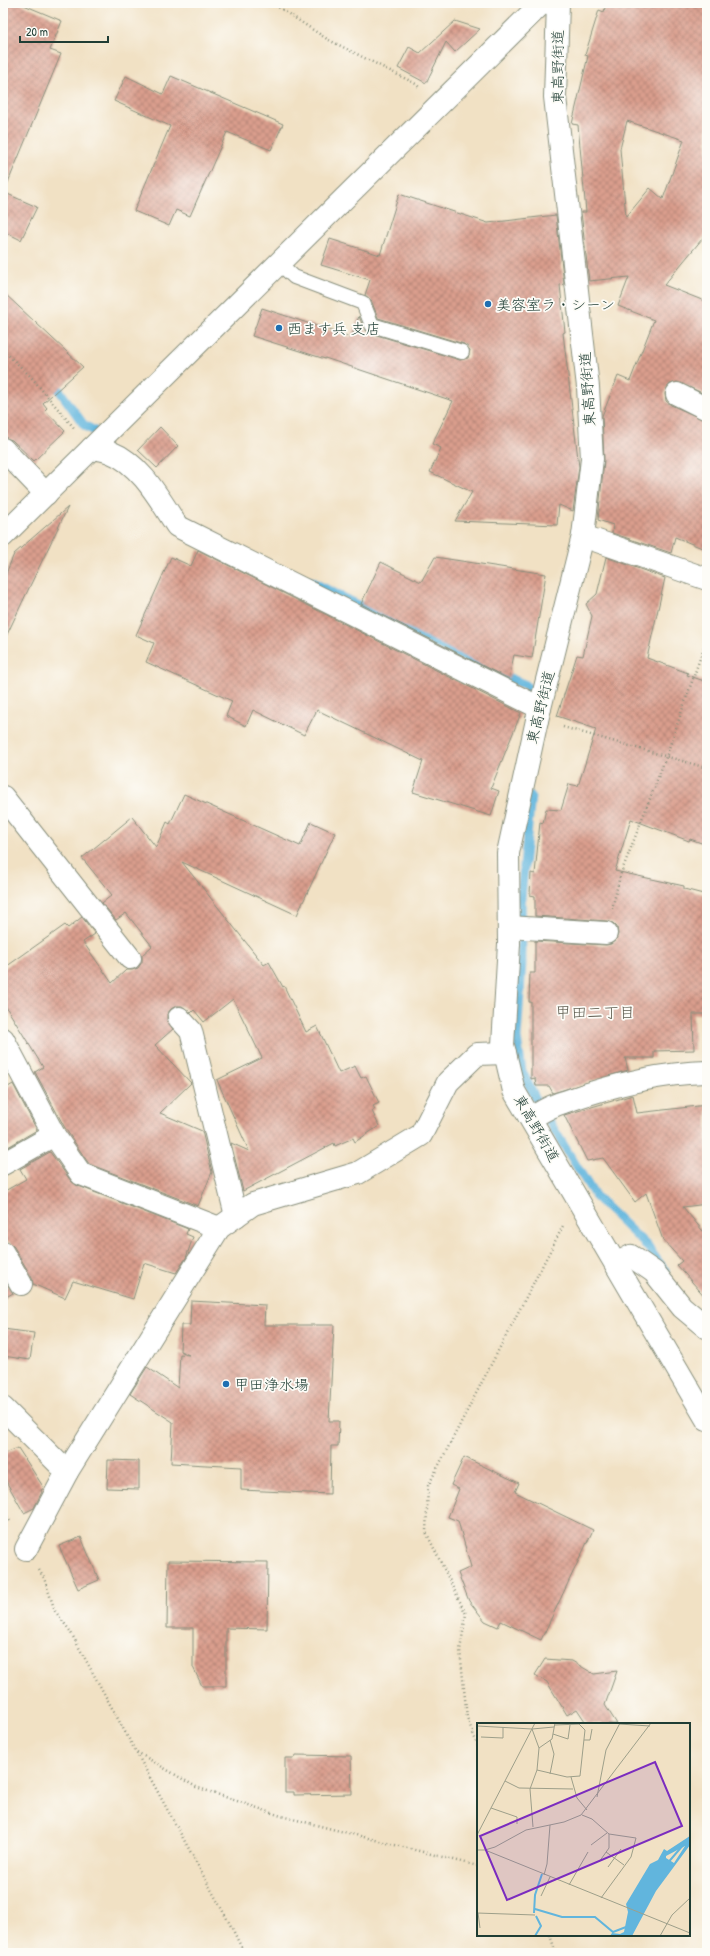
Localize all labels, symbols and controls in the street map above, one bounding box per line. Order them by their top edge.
scale bar [20,18,108,44]
text: 20 m [26,23,48,40]
street label: 東高野街道 [547,29,568,105]
place label: 美容室ラ・シーン [496,294,615,315]
marker: 美容室ラ・シーン [483,299,493,309]
place label: 西ます兵 支店 [287,318,380,339]
marker: 西ます兵 支店 [274,323,284,333]
street label: 東高野街道 [574,351,600,427]
street label: 東高野街道 [521,668,559,746]
district label: 甲田二丁目 [555,1001,635,1023]
street label: 東高野街道 [509,1090,565,1166]
place label: 甲田浄水場 [234,1374,309,1395]
marker: 甲田浄水場 [221,1379,231,1389]
inset map [477,1723,690,1936]

